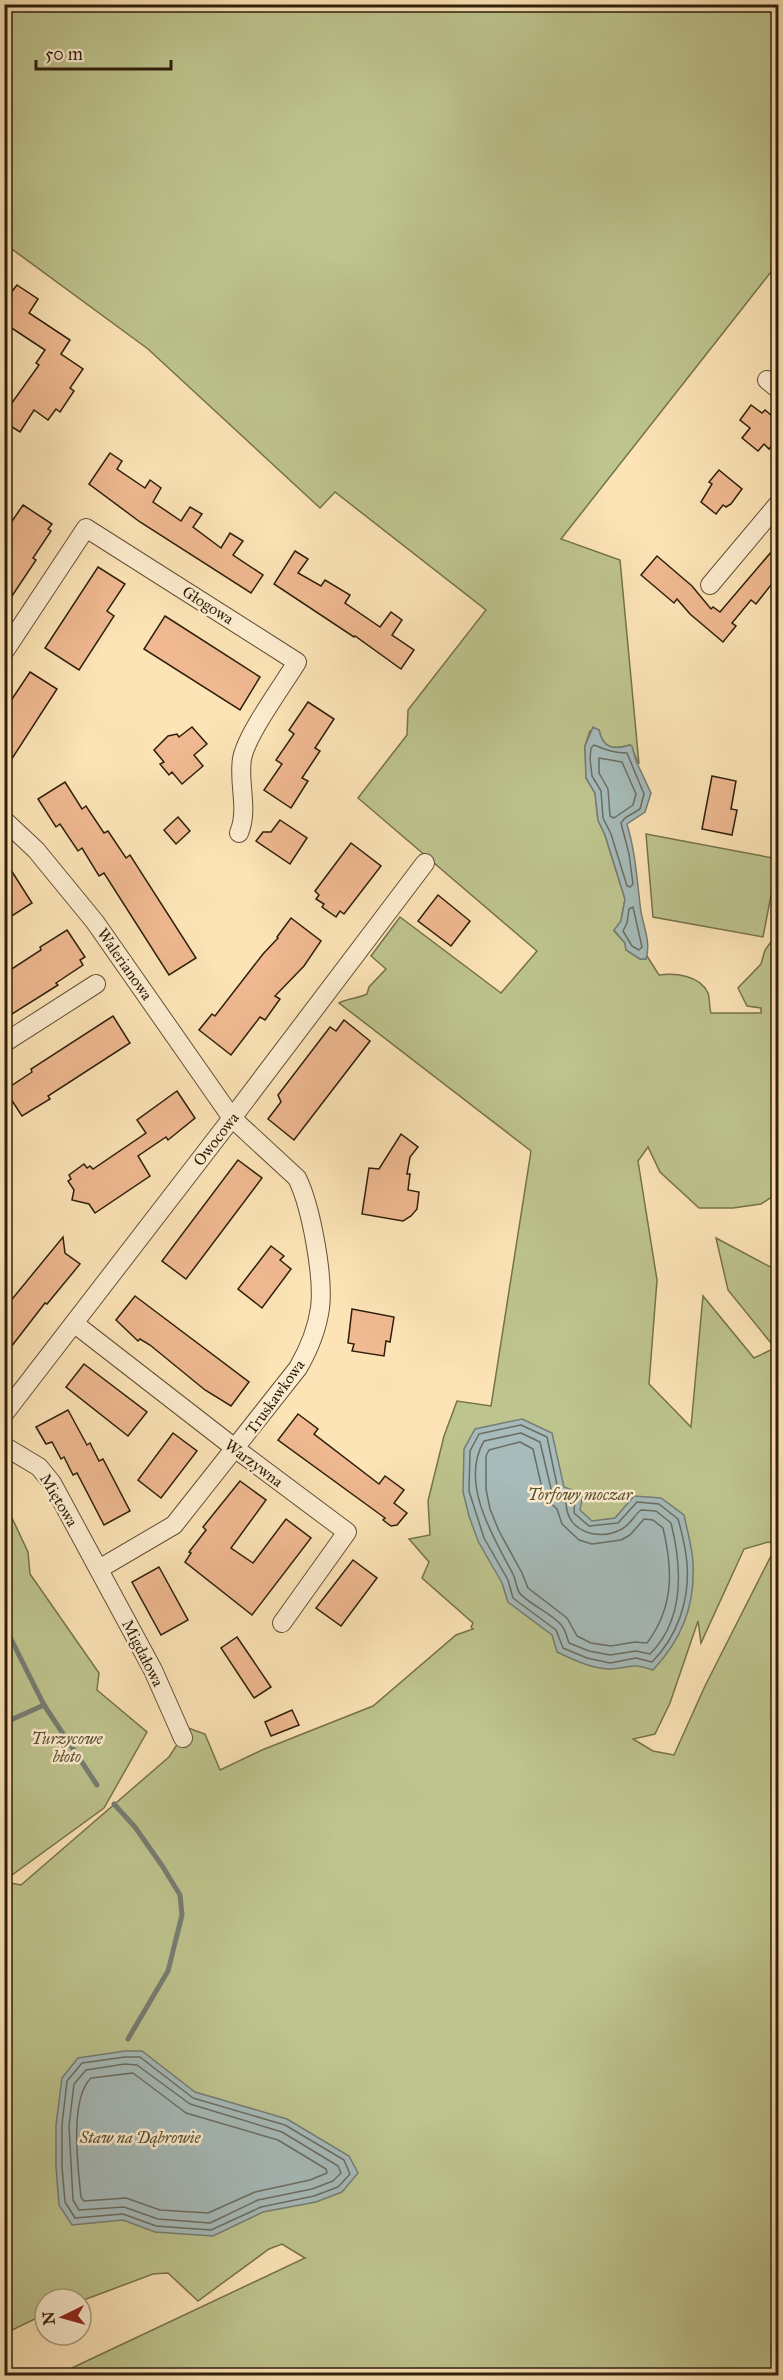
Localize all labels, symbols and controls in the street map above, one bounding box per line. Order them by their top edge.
scale bar [36,33,171,71]
text: 50 m [45,43,83,65]
street label: Głogowa [178,582,237,629]
street label: Walerianowa [93,924,157,1004]
street label: Owocowa [189,1108,243,1170]
street label: Truskawkowa [241,1356,309,1438]
street label: Warzywna [221,1435,287,1491]
street label: Miętowa [36,1470,82,1530]
park label: Torfowy moczar [528,1485,634,1504]
street label: Migdałowa [117,1616,168,1690]
park label: Turzycowe błoto [32,1729,103,1766]
park label: Staw na Dąbrowie [79,2128,201,2147]
north arrow [33,2287,93,2347]
text: N [38,2310,59,2326]

